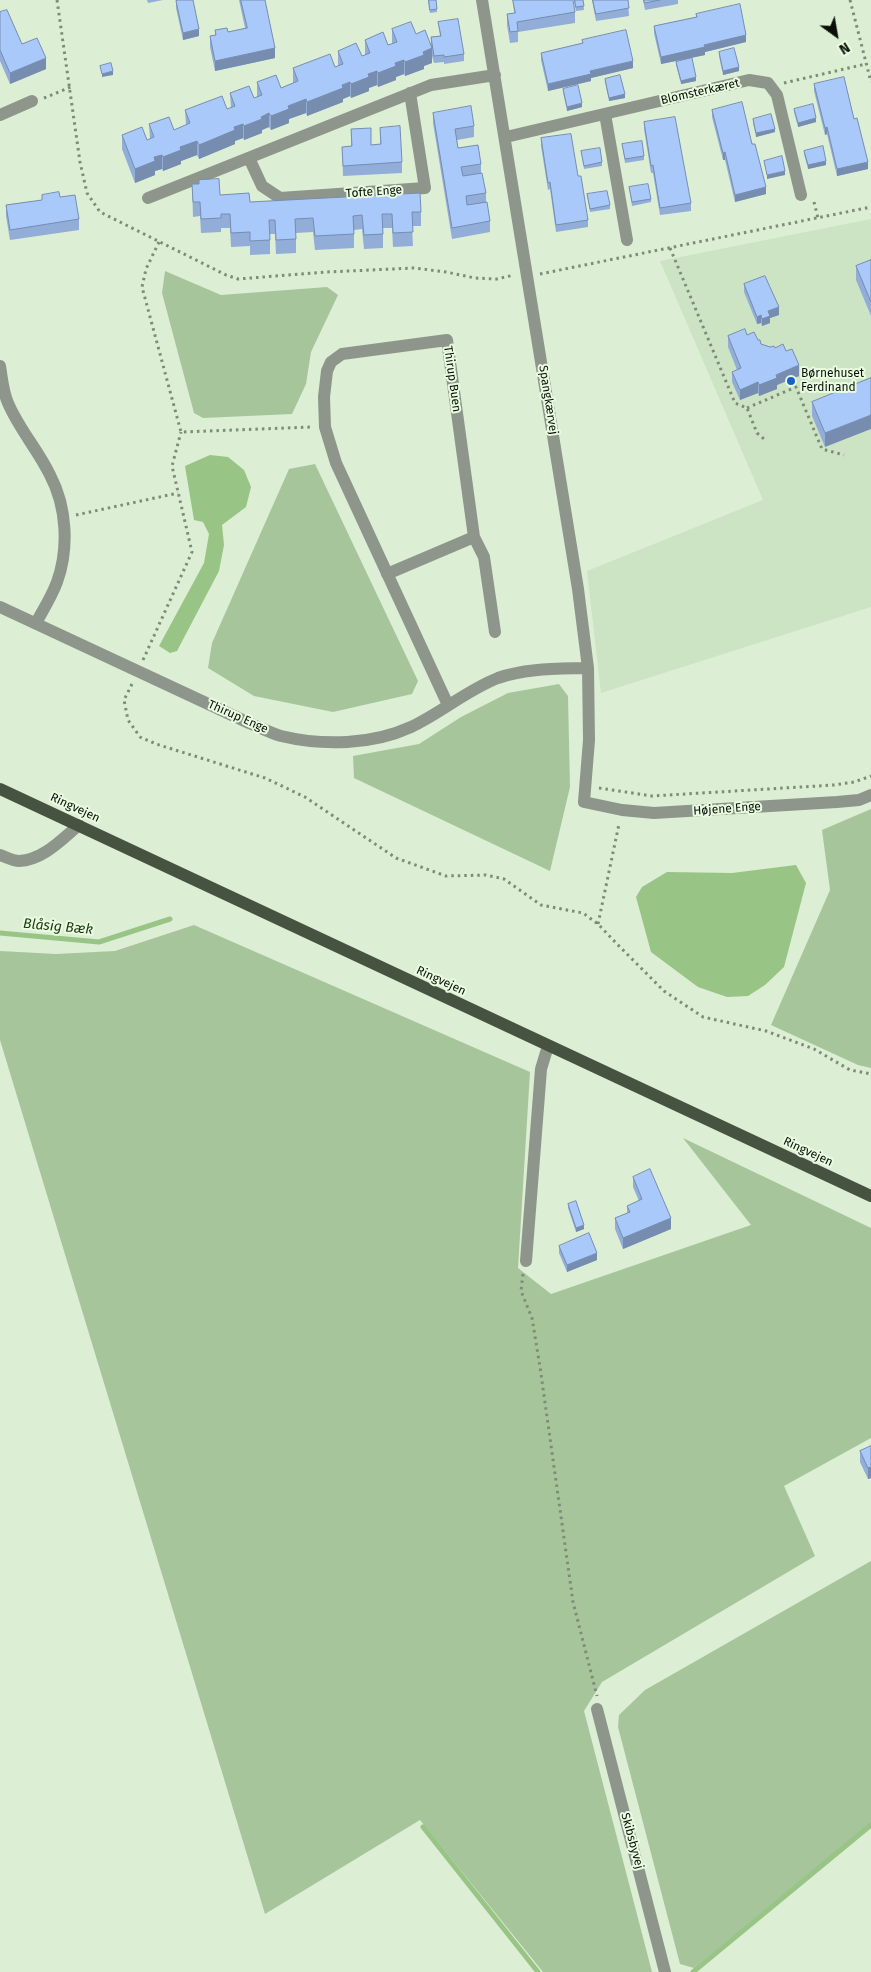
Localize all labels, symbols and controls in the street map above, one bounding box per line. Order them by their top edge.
north arrow [811,10,861,60]
text: N [836,38,853,58]
street label: Blomsterkæret [659,76,741,108]
street label: Tofte Enge [345,183,403,201]
street label: Thirup Buen [440,345,464,413]
street label: Spangkærvej [535,364,561,436]
place label: Børnehuset Ferdinand [801,367,864,395]
marker: Børnehuset Ferdinand [785,375,797,387]
street label: Thirup Enge [206,697,270,737]
street label: Ringvejen [48,790,102,826]
street label: Højene Enge [693,799,761,819]
water label: Blåsig Bæk [22,916,94,938]
street label: Ringvejen [414,963,468,999]
street label: Ringvejen [781,1134,835,1170]
street label: Skibsbyvej [618,1811,646,1871]

